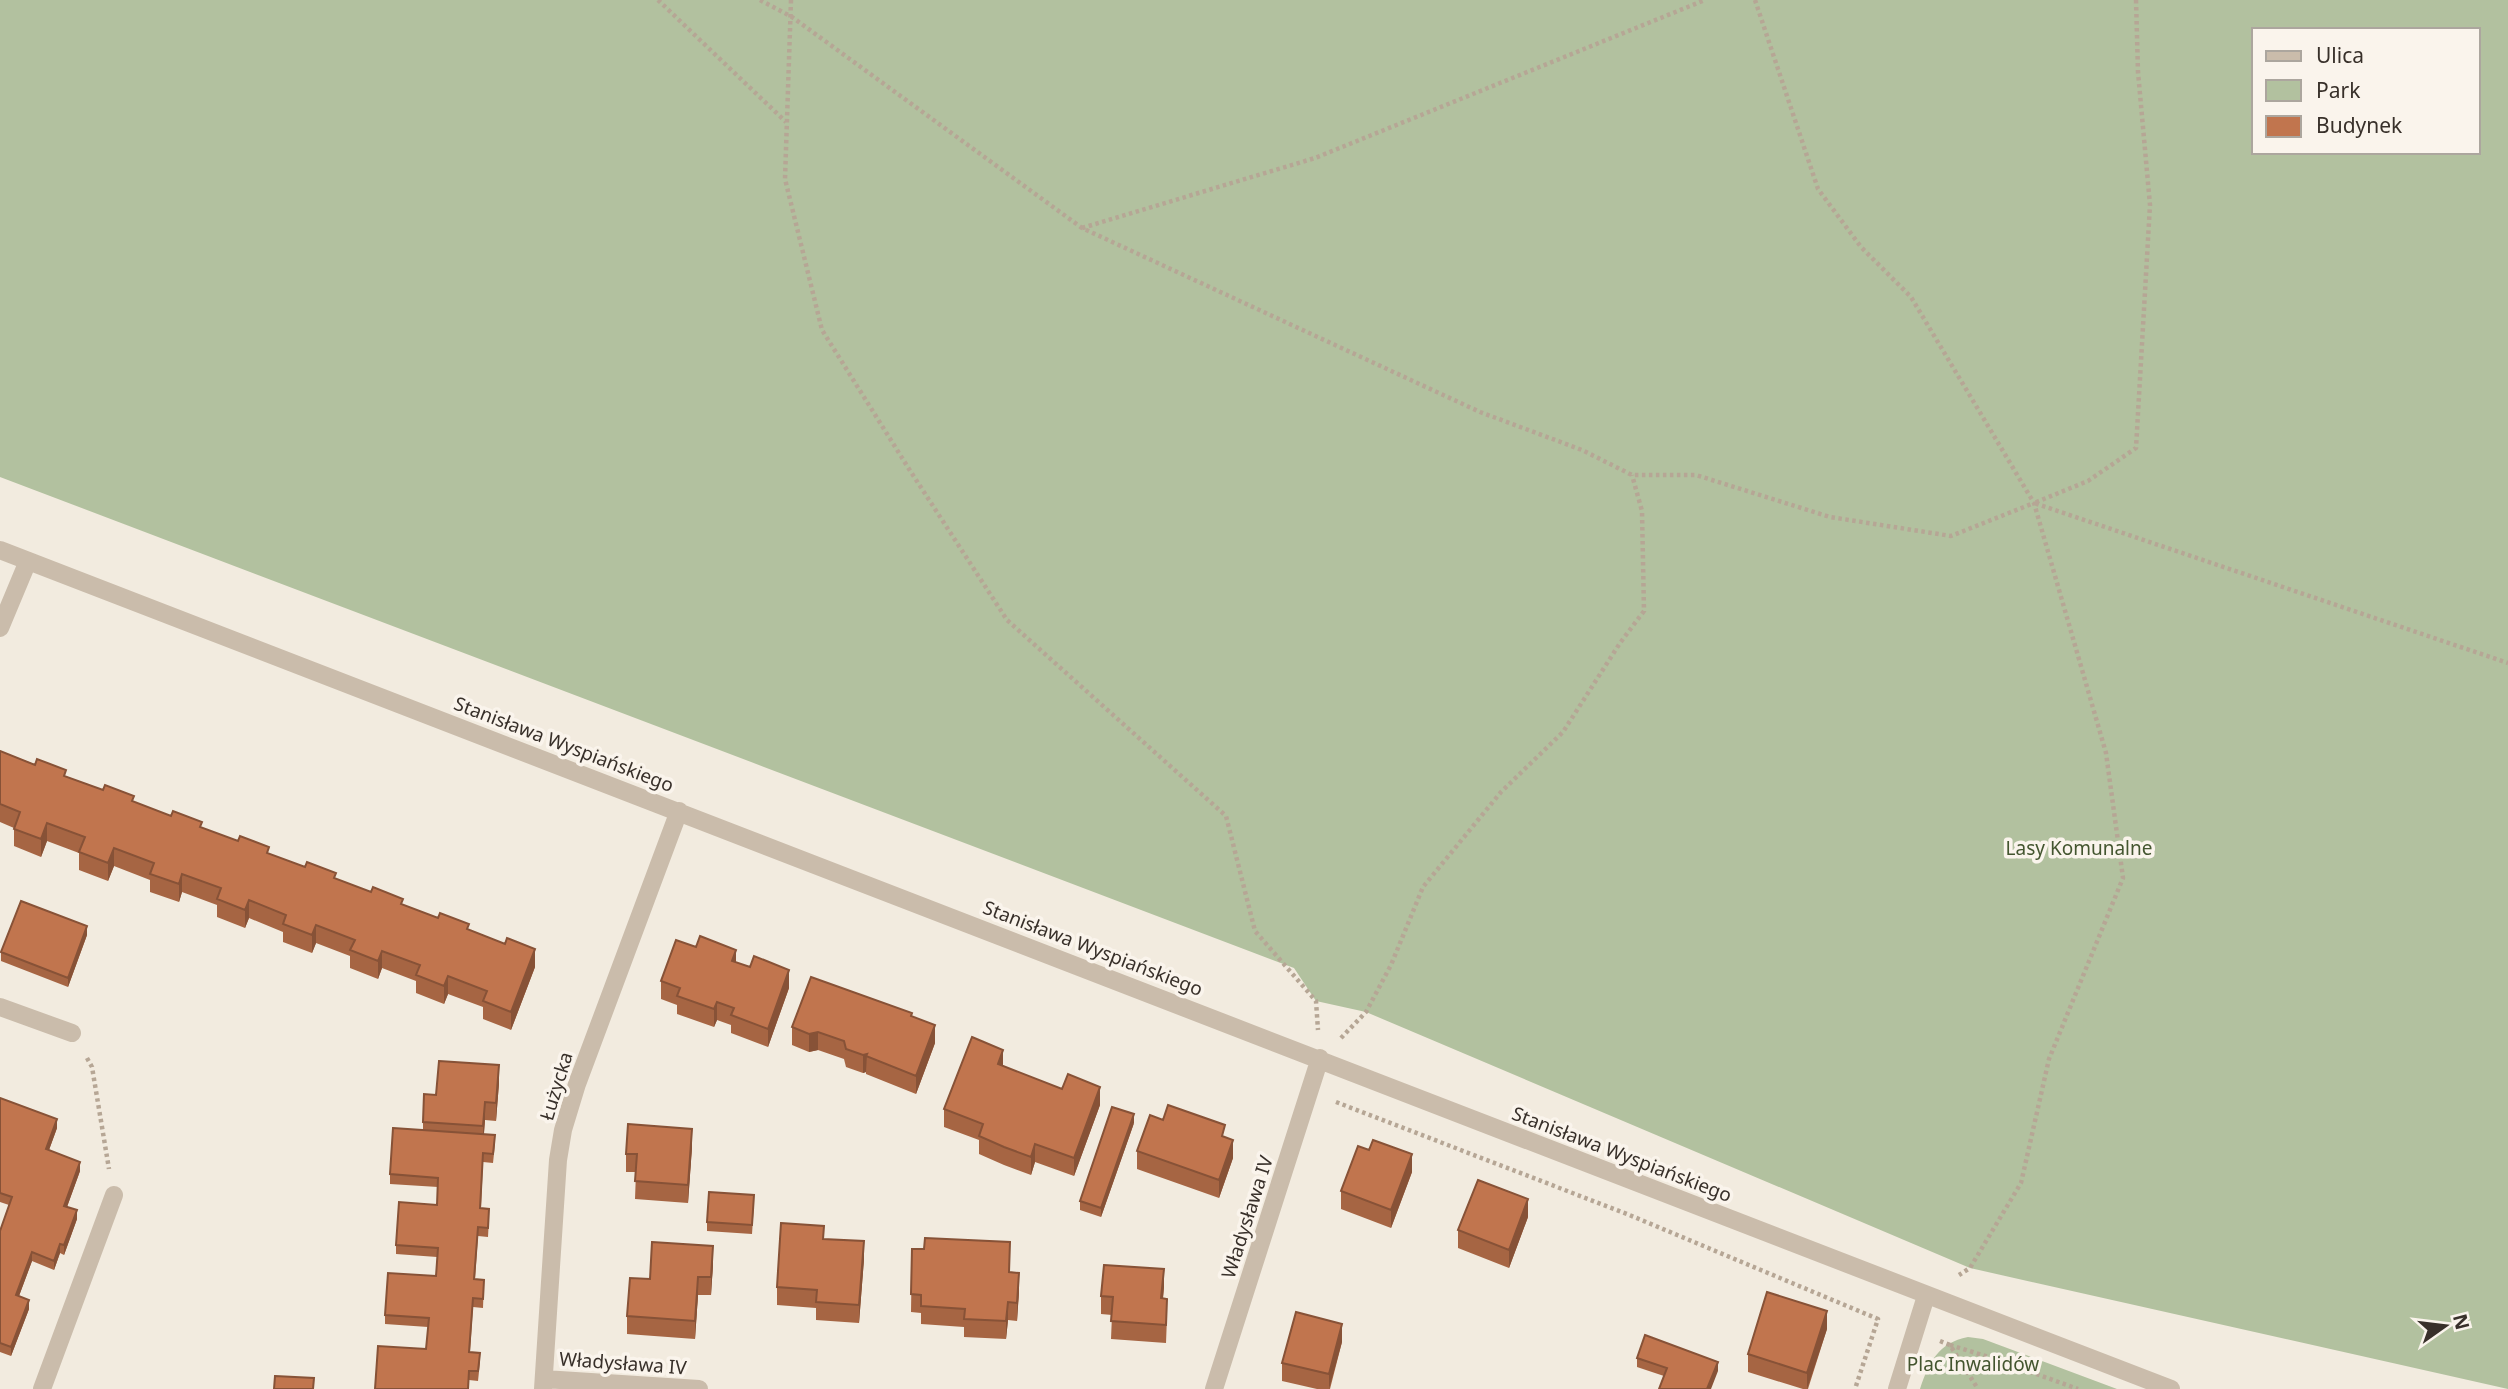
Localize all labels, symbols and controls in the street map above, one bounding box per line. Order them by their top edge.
legend [2252,28,2480,154]
text: Ulica [2316,41,2364,69]
text: Park [2316,76,2361,104]
text: Budynek [2316,111,2403,139]
street label: Stanisława Wyspiańskiego [450,690,678,798]
park label: Lasy Komunalne [2006,835,2152,861]
street label: Stanisława Wyspiańskiego [979,894,1207,1002]
street label: Łużycka [533,1049,579,1123]
street label: Stanisława Wyspiańskiego [1508,1100,1736,1208]
street label: Władysława IV [1215,1152,1279,1282]
north arrow [2410,1291,2480,1361]
text: N [2447,1311,2476,1333]
street label: Władysława IV [558,1346,688,1380]
park label: Plac Inwalidów [1907,1351,2039,1377]

